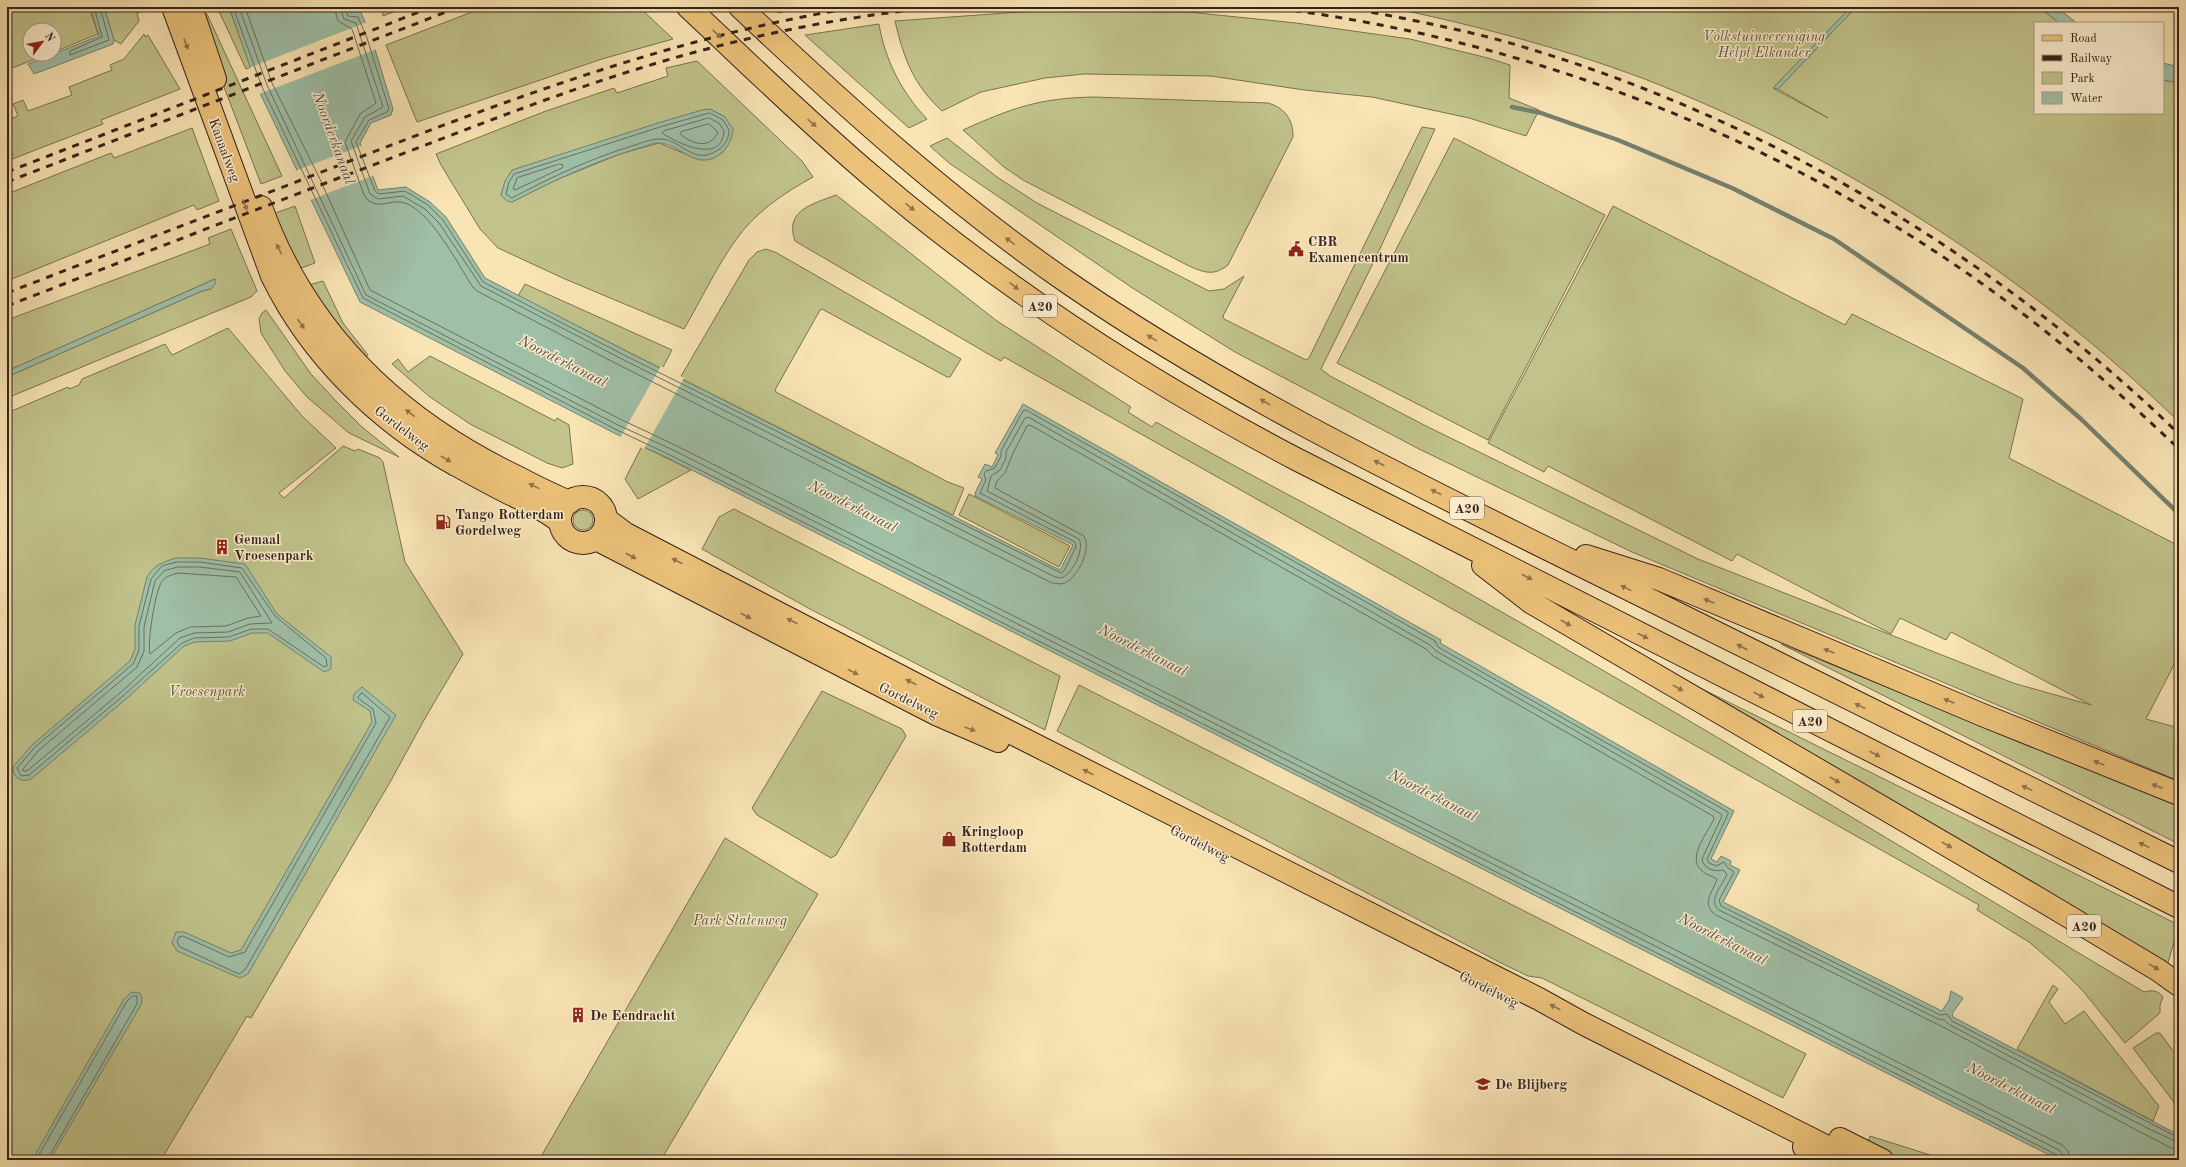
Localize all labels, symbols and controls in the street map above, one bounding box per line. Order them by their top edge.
north arrow [22,22,62,62]
legend [2034,22,2164,114]
one-way arrow [712,29,722,38]
park label: Volkstuinvereniging Helpt Elkander [1703,30,1825,61]
text: N [42,31,56,44]
text: Road [2070,33,2097,45]
one-way arrow [184,38,190,50]
text: Railway [2070,53,2113,65]
text: Park [2070,73,2095,85]
water label: Noorderkanaal [309,89,356,187]
text: Water [2070,93,2103,105]
street label: Kanaalweg [206,117,242,185]
one-way arrow [807,118,817,127]
one-way arrow [242,200,248,212]
one-way arrow [905,203,916,212]
place label: CBR Examencentrum [1308,235,1409,265]
one-way arrow [1005,237,1015,245]
public building icon: CBR Examencentrum [1287,240,1305,258]
one-way arrow [276,243,282,254]
one-way arrow [1008,282,1019,291]
road number: A20 [1023,295,1057,317]
one-way arrow [297,319,305,330]
water label: Noorderkanaal [515,333,610,391]
one-way arrow [1146,334,1158,341]
one-way arrow [1259,399,1271,406]
street label: Gordelweg [371,404,432,454]
one-way arrow [405,409,416,417]
one-way arrow [440,456,452,463]
one-way arrow [1374,460,1385,467]
water label: Noorderkanaal [805,478,900,536]
one-way arrow [529,483,540,489]
one-way arrow [1430,489,1442,496]
road number: A20 [1450,497,1484,519]
place label: Tango Rotterdam Gordelweg [455,508,564,538]
fuel station icon: Tango Rotterdam Gordelweg [434,513,452,531]
place label: Gemaal Vroesenpark [234,533,314,563]
building icon: Gemaal Vroesenpark [213,538,231,556]
one-way arrow [625,553,637,559]
one-way arrow [671,558,683,565]
one-way arrow [1521,574,1533,580]
one-way arrow [1621,585,1632,591]
one-way arrow [1703,597,1715,603]
one-way arrow [741,613,752,619]
one-way arrow [787,618,798,625]
one-way arrow [1560,619,1572,626]
water label: Noorderkanaal [1095,622,1190,680]
one-way arrow [1637,633,1649,640]
one-way arrow [1737,644,1748,650]
one-way arrow [1824,648,1835,654]
one-way arrow [847,669,859,676]
one-way arrow [905,679,917,686]
street label: Gordelweg [877,680,941,722]
park label: Vroesenpark [169,685,245,700]
one-way arrow [1672,685,1684,692]
one-way arrow [1753,692,1764,698]
one-way arrow [1943,698,1955,704]
one-way arrow [1855,703,1866,709]
road number: A20 [1793,710,1827,732]
one-way arrow [965,726,977,732]
one-way arrow [1869,751,1881,757]
one-way arrow [2092,759,2104,765]
water label: Noorderkanaal [1385,767,1480,825]
one-way arrow [1083,768,1094,775]
one-way arrow [1829,776,1841,783]
one-way arrow [2151,782,2163,788]
one-way arrow [2022,785,2033,791]
street label: Gordelweg [1168,823,1232,865]
place label: Kringloop Rotterdam [961,825,1027,855]
shop icon: Kringloop Rotterdam [940,830,958,848]
one-way arrow [1941,842,1953,849]
one-way arrow [2138,842,2150,848]
water label: Noorderkanaal [1675,911,1770,969]
park label: Park Statenweg [692,914,787,929]
road number: A20 [2067,915,2101,937]
one-way arrow [2148,964,2160,971]
street label: Gordelweg [1457,969,1521,1011]
one-way arrow [1549,1003,1560,1010]
building icon: De Eendracht [569,1006,587,1024]
place label: De Eendracht [590,1009,676,1023]
water label: Noorderkanaal [1963,1060,2058,1118]
school or university icon: De Blijberg [1474,1075,1492,1093]
place label: De Blijberg [1495,1078,1567,1092]

